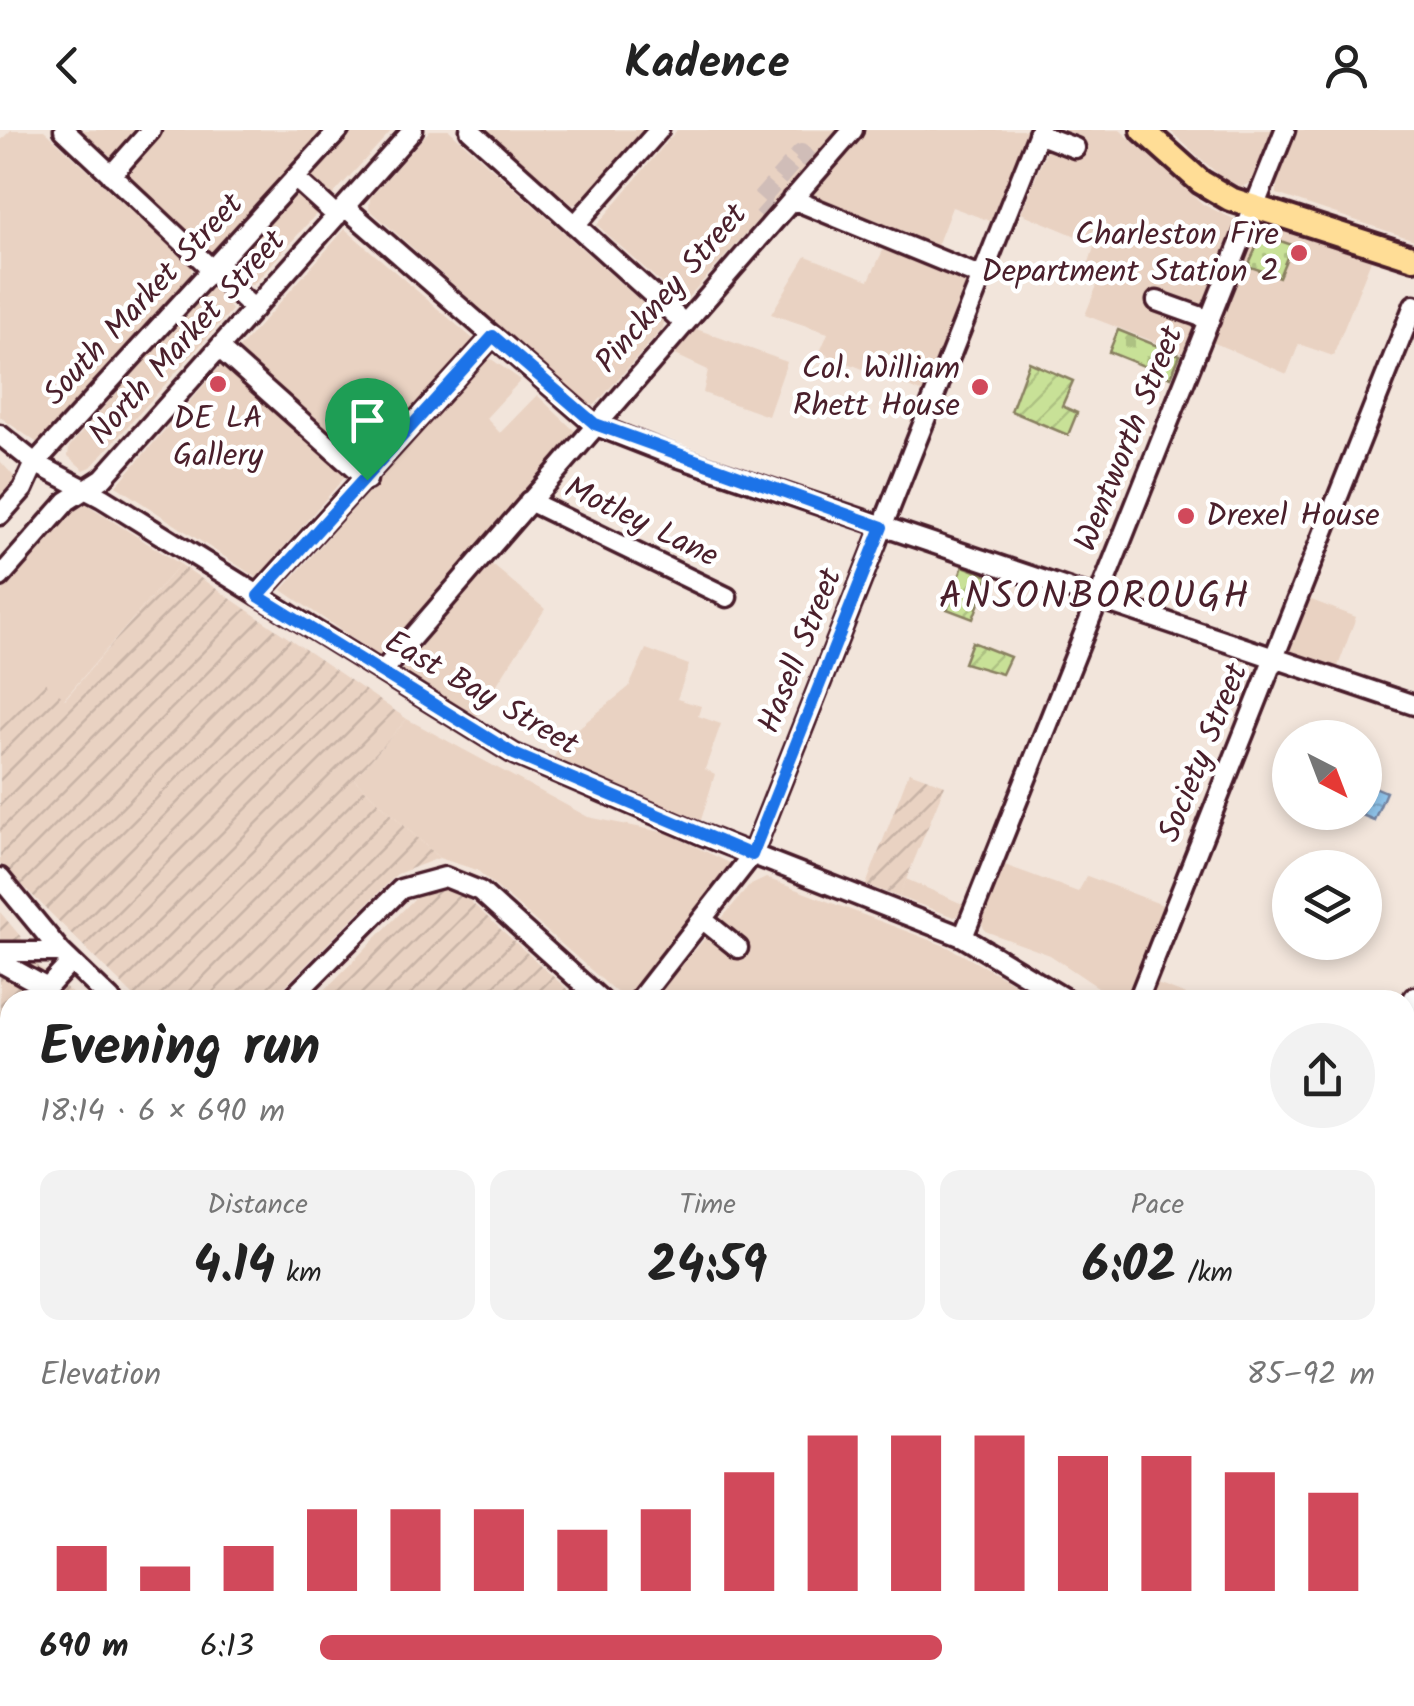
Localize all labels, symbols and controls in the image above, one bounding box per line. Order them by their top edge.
text: Kadence [624,29,790,101]
icon: back [40,38,95,93]
icon: person [1319,38,1374,93]
street label: South Market Street [31,181,257,418]
street label: Pinckney Street [583,192,761,386]
place label: Charleston Fire Department Station 2 [981,210,1279,298]
street label: North Market Street [77,218,300,458]
marker: Charleston Fire Department Station 2 [1288,242,1310,264]
street label: Wentworth Street [1062,318,1199,559]
place label: Col. William Rhett House [793,344,960,432]
marker: DE LA Gallery [207,373,229,395]
marker: Col. William Rhett House [969,376,991,398]
pin [325,378,410,481]
icon: arrive [340,393,395,448]
place label: DE LA Gallery [173,394,264,482]
street label: Motley Lane [555,464,727,582]
place label: Drexel House [1206,491,1380,542]
marker: Drexel House [1175,505,1197,527]
street label: Hasell Street [745,560,857,741]
district label: ANSONBOROUGH [939,568,1251,628]
street label: East Bay Street [374,618,588,771]
street label: Society Street [1145,655,1263,850]
north arrow [1272,720,1382,830]
map controls [1272,720,1382,960]
button: layers [1272,850,1382,960]
text: Evening run [40,1006,320,1093]
button: share [1270,1023,1375,1128]
text: 18:14 · 6 × 690 m [40,1087,285,1138]
text: Distance [207,1183,308,1228]
text: Time [679,1183,736,1228]
text: Pace [1131,1183,1184,1228]
text: 4.14 [193,1228,275,1308]
text: 24:59 [648,1228,767,1308]
text: 6:02 [1082,1228,1176,1308]
text: km [275,1251,322,1296]
text: /km [1176,1251,1233,1296]
text: Elevation [40,1350,161,1401]
text: 85–92 m [1247,1350,1375,1401]
text: 690 m [40,1622,128,1673]
text: 6:13 [200,1622,254,1673]

